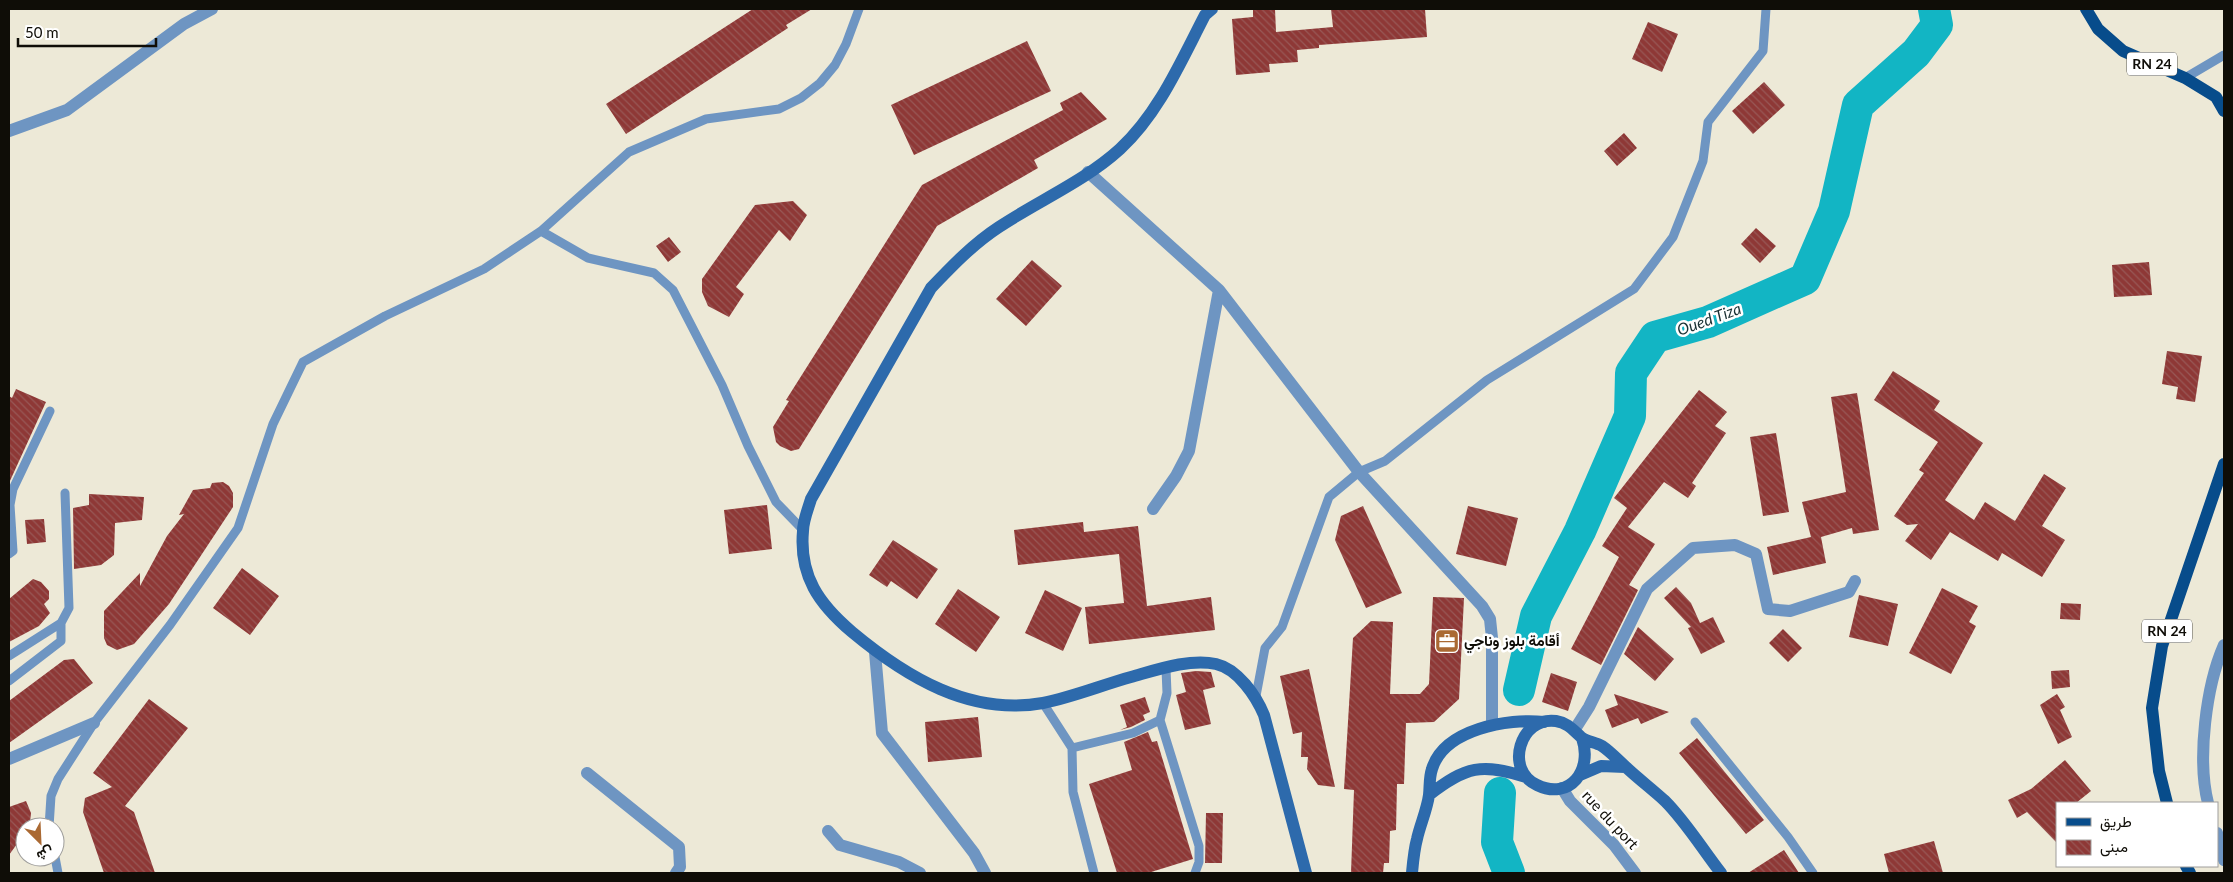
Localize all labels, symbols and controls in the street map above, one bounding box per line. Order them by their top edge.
scale bar [18,15,155,47]
text: 50 m [25,23,59,41]
road number: RN 24 [2127,52,2177,76]
water label: Oued Tiza [1674,298,1744,339]
road number: RN 24 [2142,620,2192,642]
office icon: أقامة بلوز وناجي [1434,628,1460,654]
place label: أقامة بلوز وناجي [1464,631,1560,654]
street label: rue du port [1579,786,1643,853]
legend [2056,802,2218,867]
text: طريق [2100,812,2132,832]
north arrow [15,817,65,867]
text: مبنى [2100,837,2128,857]
text: ش [34,842,57,866]

